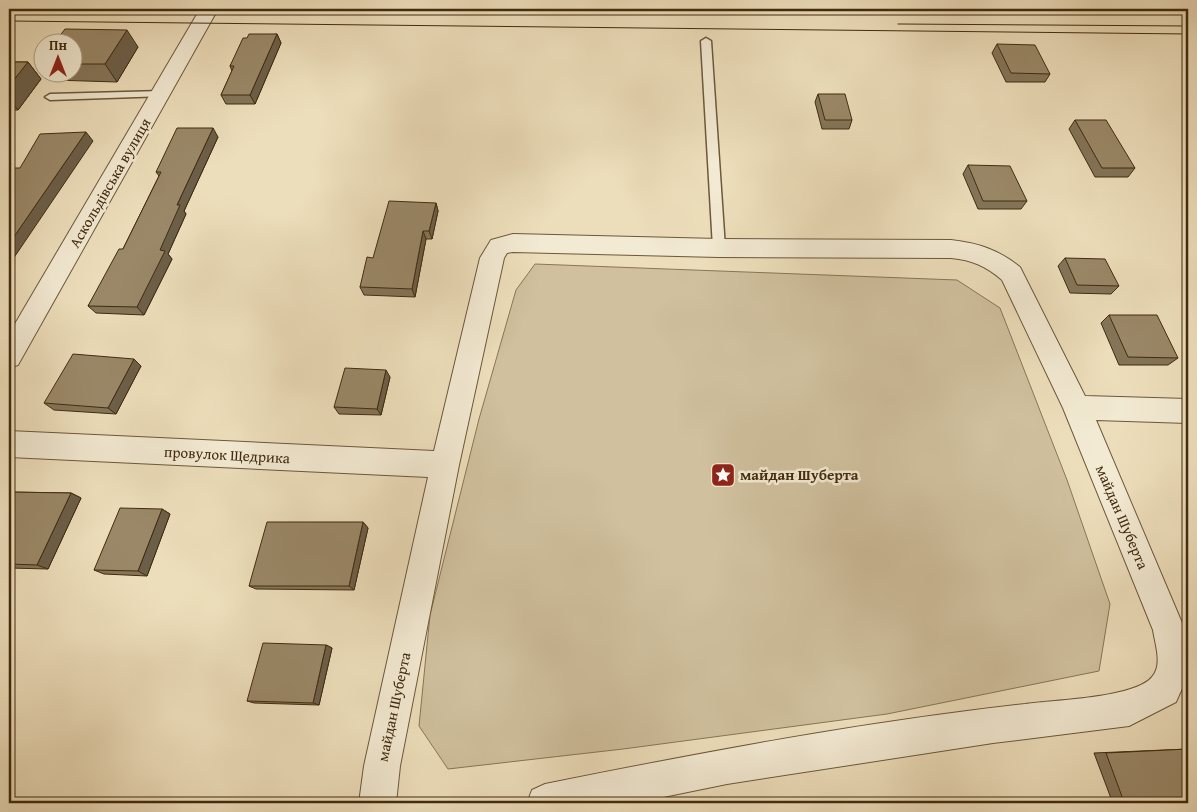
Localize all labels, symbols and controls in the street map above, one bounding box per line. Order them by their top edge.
north arrow [32,32,82,82]
text: Пн [49,35,67,55]
street label: Аскольдівська вулиця [64,114,156,251]
street label: провулок Щедрика [164,441,291,468]
street label: майдан Шуберта [1091,461,1154,573]
place icon: майдан Шуберта [710,462,736,488]
place label: майдан Шуберта [740,464,859,485]
street label: майдан Шуберта [372,649,416,764]

